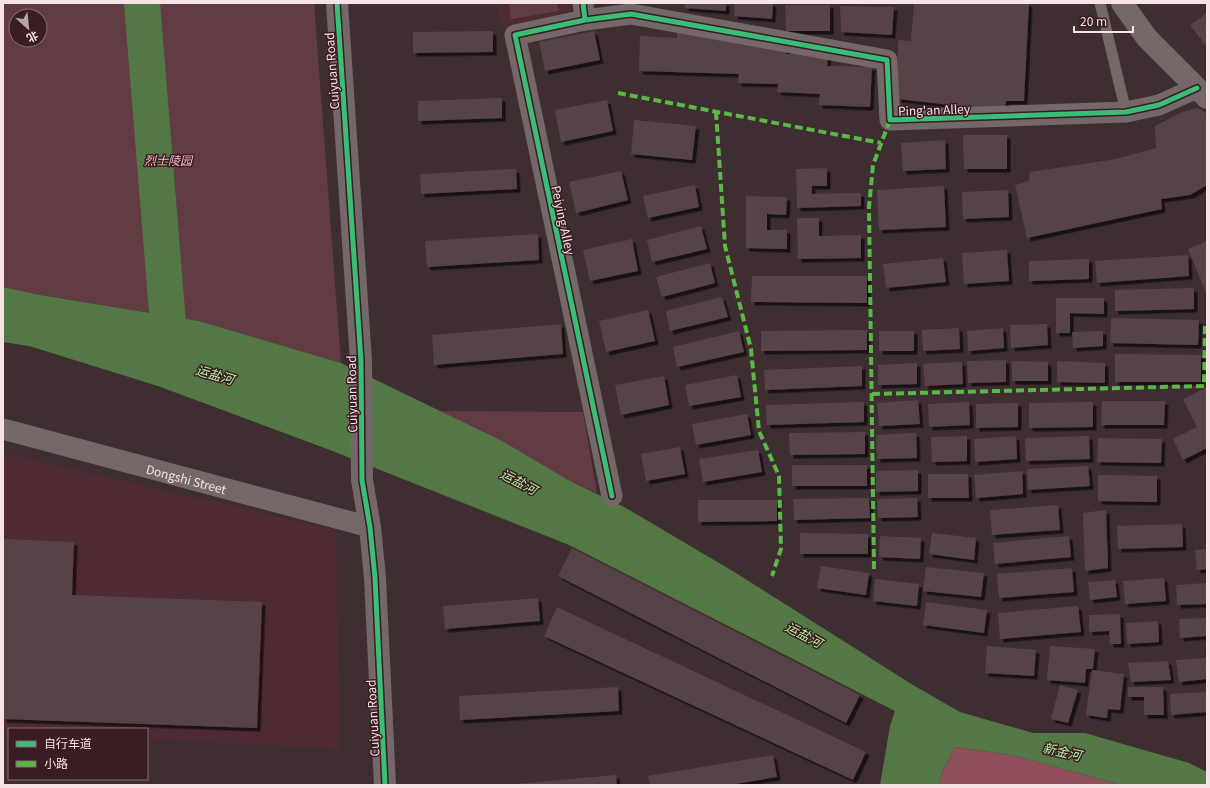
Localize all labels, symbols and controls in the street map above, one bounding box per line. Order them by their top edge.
north arrow [8,8,48,48]
scale bar [1074,8,1133,34]
text: 20 m [1080,12,1107,29]
text: 北 [24,28,42,47]
street label: Cuiyuan Road [320,32,342,110]
street label: Ping'an Alley [898,99,971,119]
park label: 烈士陵园 [144,151,194,168]
street label: Peiying Alley [548,184,580,257]
street label: Cuiyuan Road [342,355,360,433]
water label: 运盐河 [194,359,239,389]
street label: Dongshi Street [145,459,229,497]
water label: 运盐河 [497,463,543,500]
water label: 运盐河 [782,616,828,653]
street label: Cuiyuan Road [361,679,383,757]
legend [8,728,148,780]
text: 自行车道 [44,734,92,751]
water label: 新金河 [1041,738,1086,765]
text: 小路 [44,754,68,771]

